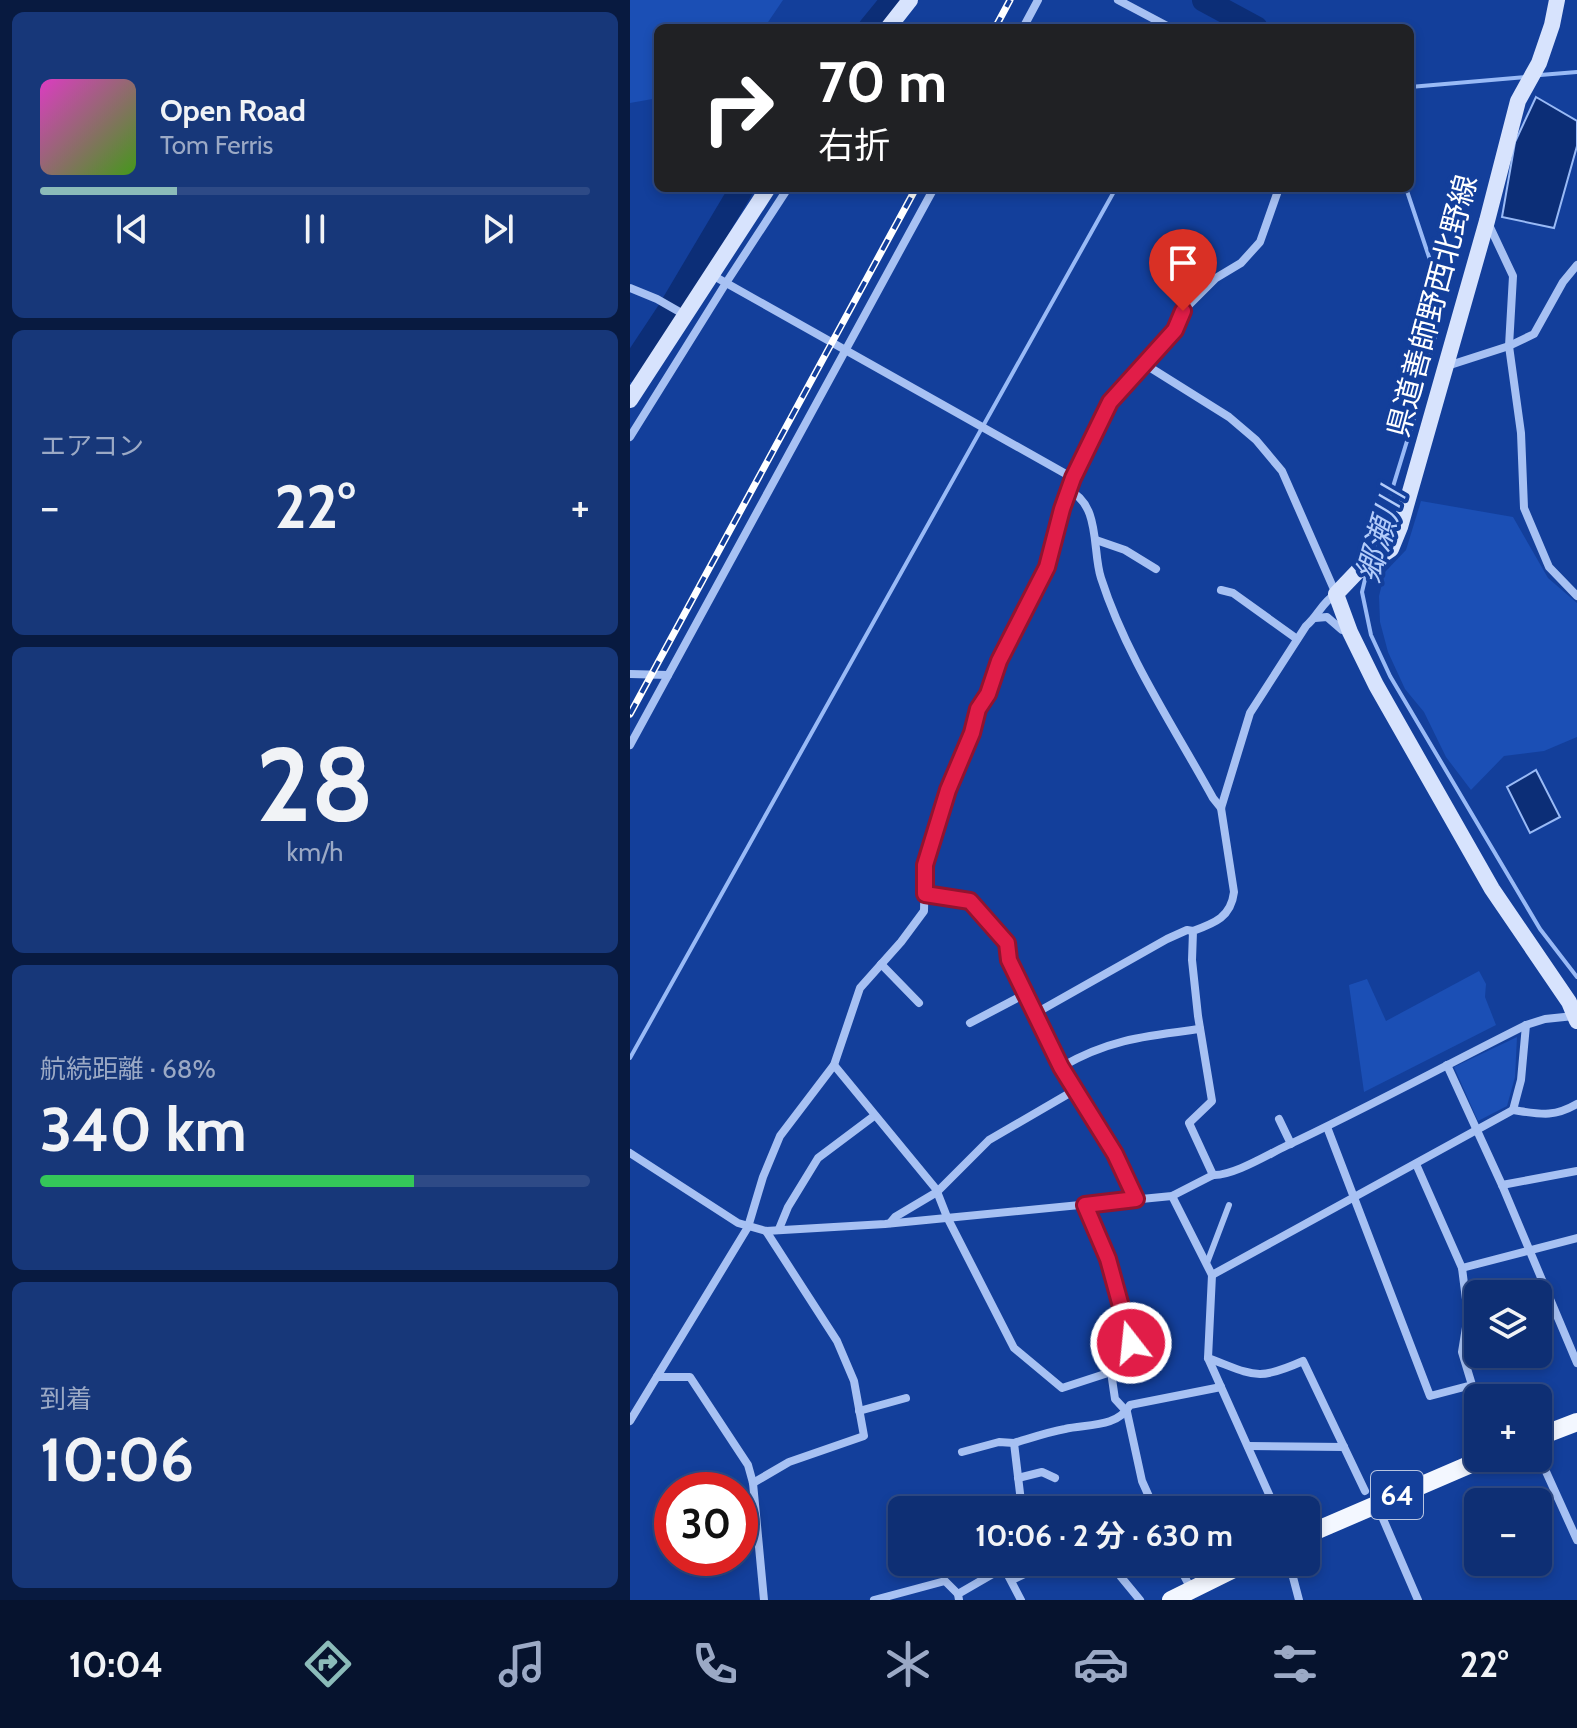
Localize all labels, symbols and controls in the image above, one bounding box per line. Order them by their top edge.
text: 70 m [818,48,947,116]
icon: right [686,56,790,160]
text: Open Road [160,92,306,129]
text: 右折 [818,123,890,167]
text: Tom Ferris [160,129,273,161]
street label: 県道善師野西北野線 [1379,171,1485,441]
icon: previous [110,207,154,251]
icon: pause [293,207,337,251]
icon: next [476,207,520,251]
pin [1149,229,1217,311]
icon: arrive [1161,241,1205,285]
text: エアコン [40,430,144,462]
text: 22° [275,470,355,543]
text: − [40,480,59,533]
text: + [571,480,590,533]
water label: 郷瀬川 [1348,481,1413,587]
text: 28 [256,721,374,847]
text: km/h [287,836,343,868]
text: 航続距離 · 68% [40,1053,216,1085]
text: 340 km [40,1093,247,1166]
map controls [1464,1280,1552,1576]
button: layers [1464,1280,1552,1368]
position arrow [1089,1301,1173,1385]
text: 到着 [40,1383,92,1415]
button: + [1464,1384,1552,1472]
text: 10:06 [40,1423,194,1496]
road number: 64 [1371,1471,1423,1519]
speed limit sign: 30 [654,1472,758,1576]
button: − [1464,1488,1552,1576]
text: 10:06 · 2 分 · 630 m [975,1517,1233,1554]
icon: directions [300,1636,356,1692]
icon: music [494,1636,550,1692]
icon: phone [687,1636,743,1692]
icon: climate [880,1636,936,1692]
icon: car [1073,1636,1129,1692]
icon: filters [1267,1636,1323,1692]
text: 10:04 [69,1642,163,1686]
text: 22° [1460,1642,1508,1686]

